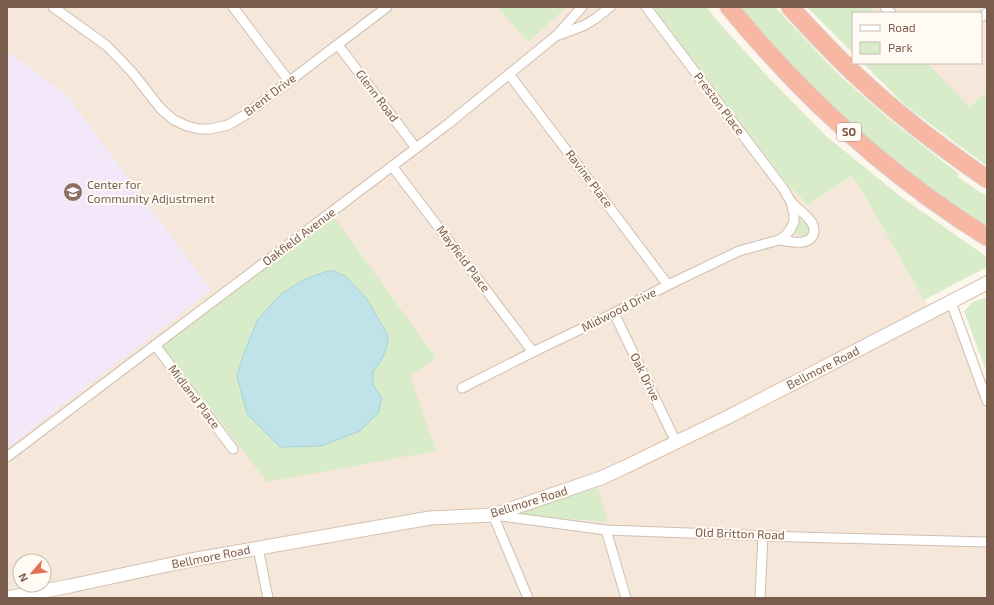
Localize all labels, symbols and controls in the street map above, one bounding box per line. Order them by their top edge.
legend [852,12,982,64]
text: Road [888,20,916,34]
text: Park [888,40,913,54]
street label: Glenn Road [354,67,402,124]
street label: Preston Place [692,69,748,137]
street label: Brent Drive [241,70,298,118]
road number: SO [837,123,861,141]
street label: Ravine Place [563,147,616,210]
place label: Center for Community Adjustment [87,177,215,206]
school or university icon: Center for Community Adjustment [62,181,84,203]
street label: Oakfield Avenue [259,204,338,268]
street label: Mayfield Place [434,222,493,294]
street label: Midwood Drive [579,284,658,334]
street label: Bellmore Road [784,343,861,391]
street label: Oak Drive [628,350,664,403]
street label: Midland Place [166,362,223,431]
street label: Bellmore Road [489,483,569,519]
street label: Old Britton Road [695,524,785,542]
street label: Bellmore Road [170,542,251,570]
north arrow [12,553,52,593]
text: N [15,571,30,584]

